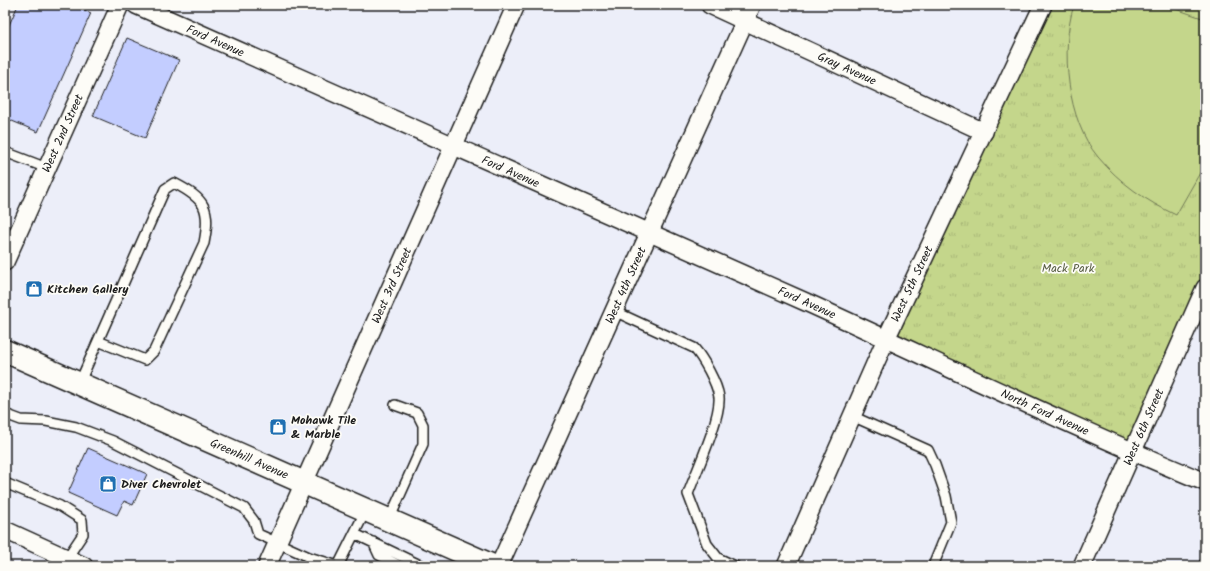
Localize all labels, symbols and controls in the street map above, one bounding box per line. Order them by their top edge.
street label: Ford Avenue [183,20,248,63]
street label: Gray Avenue [814,47,880,91]
street label: West 2nd Street [37,91,89,176]
street label: Ford Avenue [478,151,543,193]
street label: West 5th Street [886,242,939,325]
street label: West 3rd Street [367,244,417,327]
street label: West 4th Street [600,244,652,327]
park label: Mack Park [1042,259,1095,278]
shop icon: Kitchen Gallery [24,279,44,299]
place label: Kitchen Gallery [47,280,129,299]
street label: Ford Avenue [775,282,839,325]
street label: North Ford Avenue [997,384,1093,441]
street label: West 6th Street [1119,385,1169,469]
place label: Mohawk Tile & Marble [291,411,356,444]
shop icon: Mohawk Tile & Marble [268,417,288,437]
street label: Greenhill Avenue [207,433,292,485]
shop icon: Diver Chevrolet [98,474,118,494]
place label: Diver Chevrolet [121,475,202,494]

